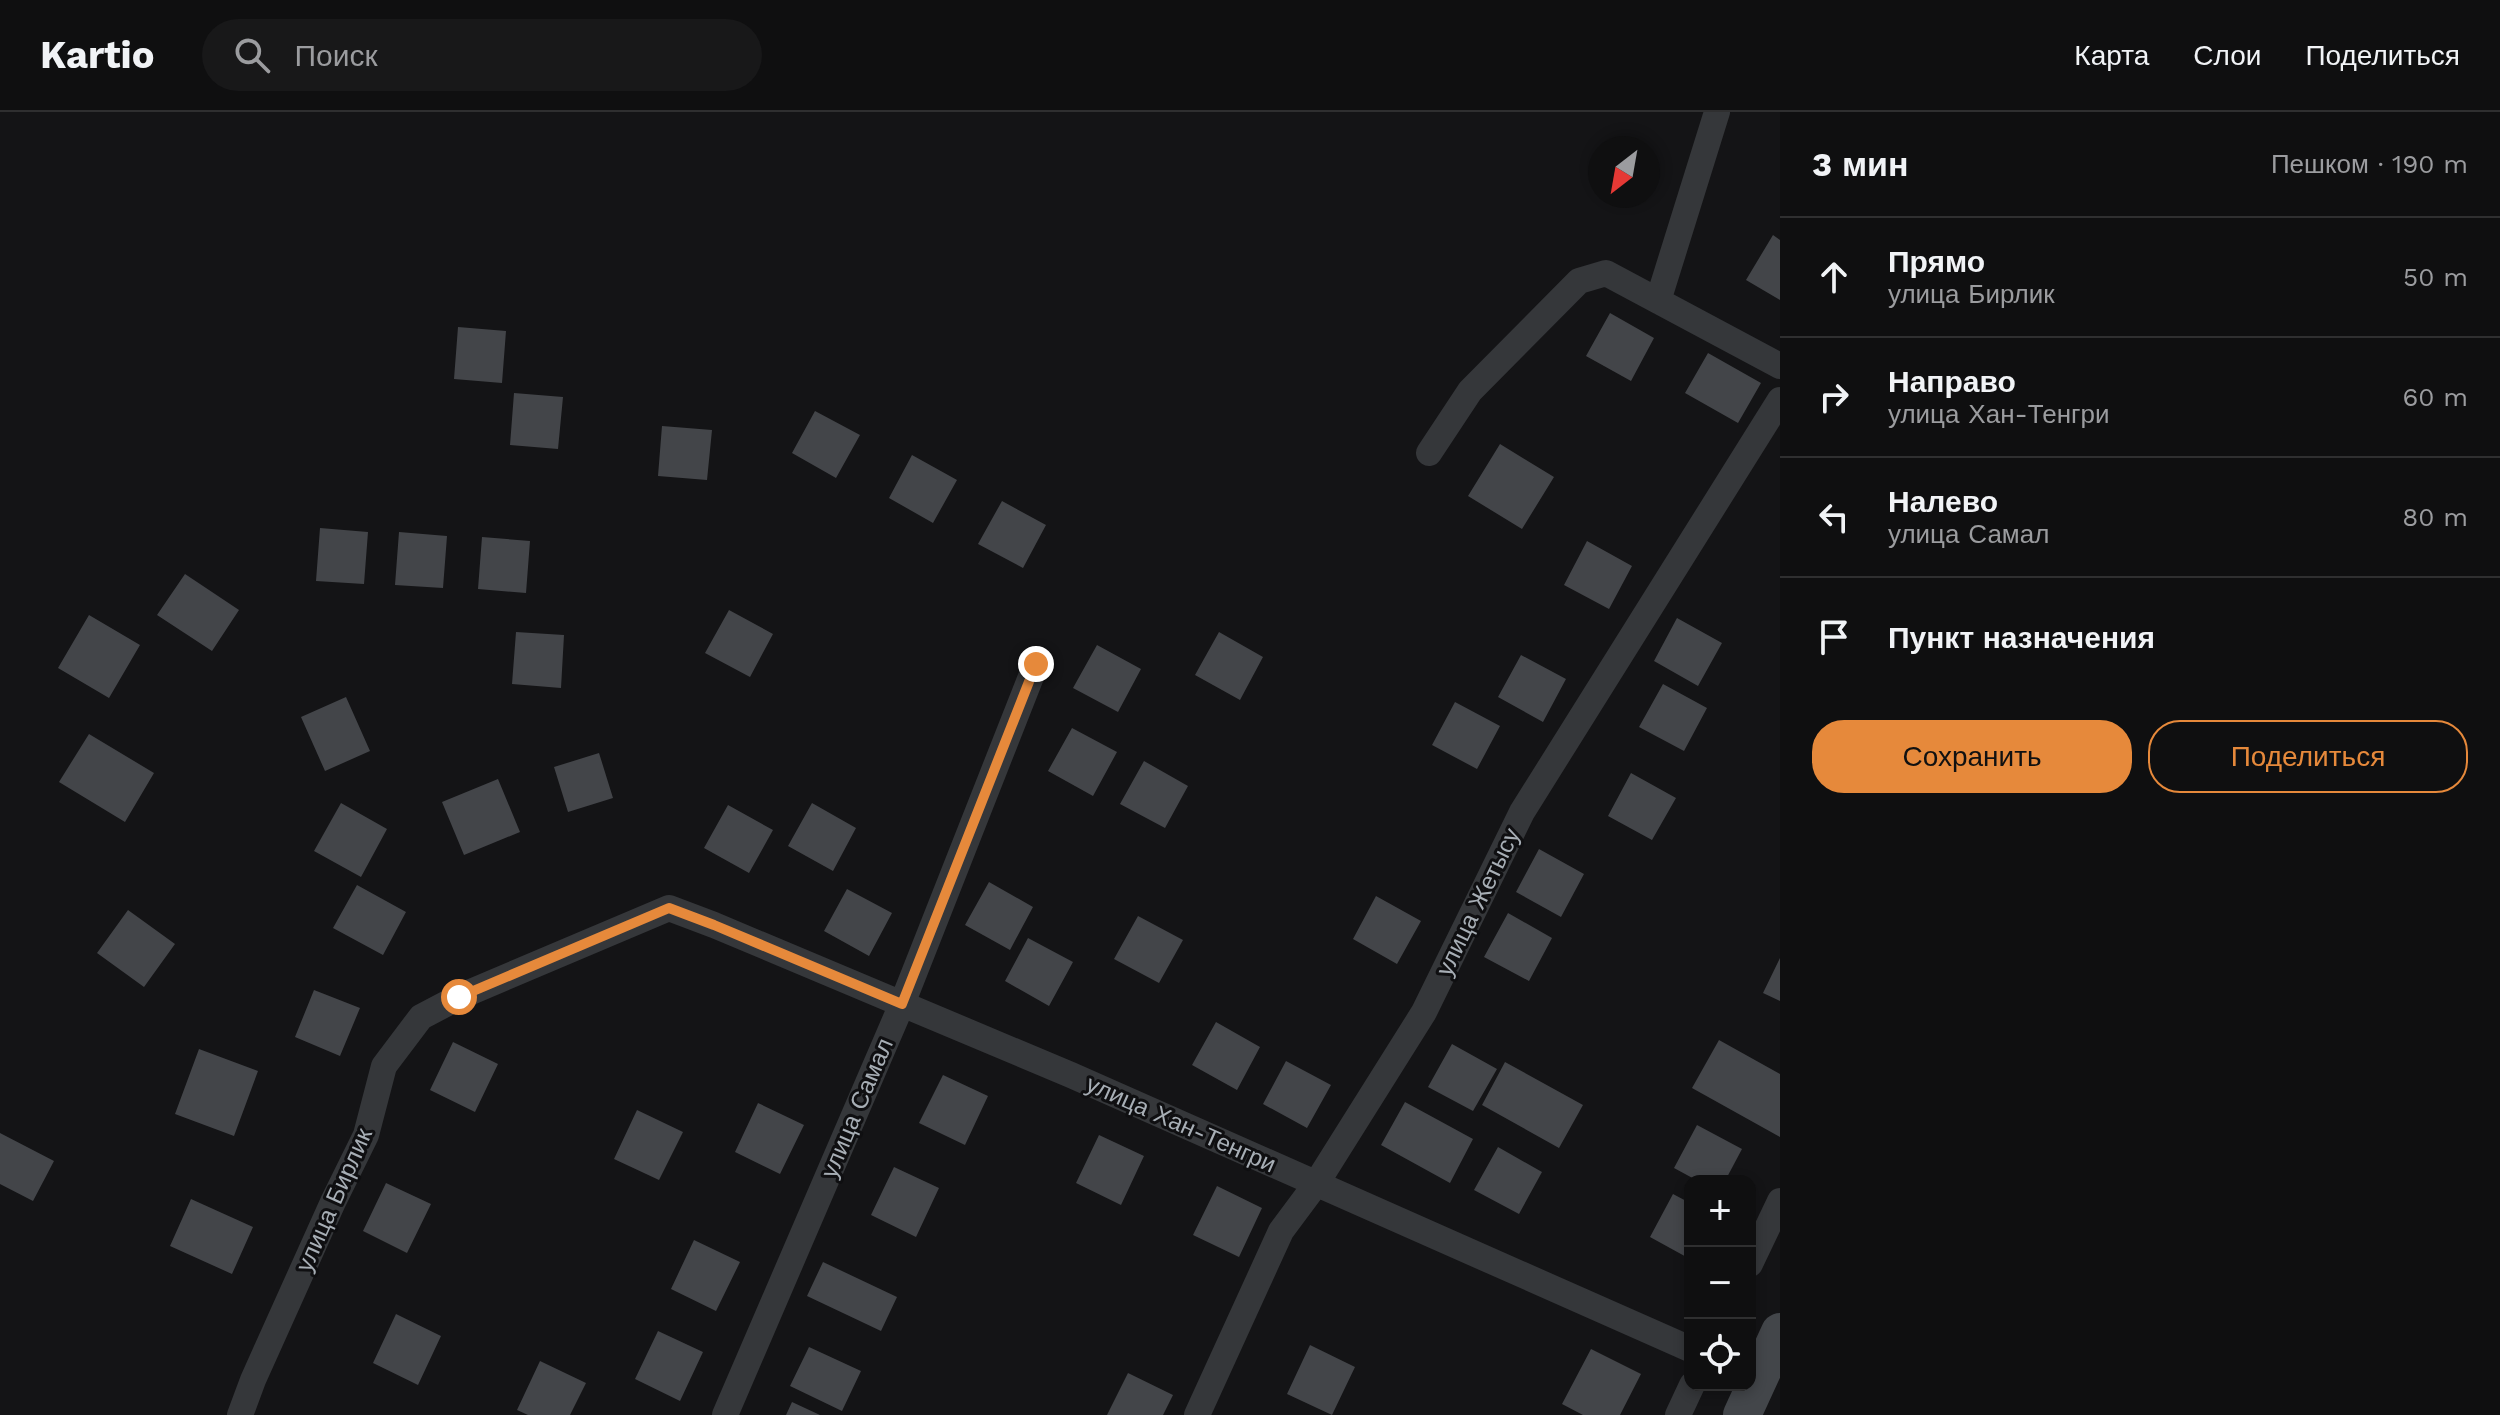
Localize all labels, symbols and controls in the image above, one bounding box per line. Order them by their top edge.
search box [202,19,762,91]
text: Kartio [40,33,154,77]
icon: search [230,33,274,77]
text: Поиск [294,38,378,73]
text: Карта [2074,39,2149,72]
text: Слои [2193,39,2261,72]
text: Поделиться [2305,39,2460,72]
north arrow [1588,136,1660,208]
text: 3 мин [1812,144,1908,184]
text: Пешком · 190 m [2271,149,2468,179]
text: Прямо [1888,244,1985,279]
icon: ahead [1812,255,1856,299]
text: 50 m [2403,262,2468,292]
text: улица Бирлик [1888,279,2055,309]
text: Направо [1888,364,2016,399]
icon: right [1812,375,1856,419]
text: 60 m [2402,382,2468,412]
text: улица Хан-Тенгри [1888,399,2109,429]
text: Налево [1888,484,1998,519]
icon: left [1812,495,1856,539]
text: 80 m [2402,502,2468,532]
text: улица Самал [1888,519,2049,549]
icon: arrive [1812,615,1856,659]
text: Пункт назначения [1888,620,2155,655]
route end [1018,646,1054,682]
button: Сохранить [1812,720,2132,793]
button: Поделиться [2148,720,2468,793]
street label: улица Жетысу [1430,824,1526,980]
route start [441,979,477,1015]
street label: улица Самал [815,1034,899,1182]
street label: улица Хан-Тенгри [1082,1070,1280,1178]
street label: улица Бирлик [290,1124,378,1276]
map controls [1684,1175,1756,1391]
button: + [1684,1175,1756,1247]
button: − [1684,1247,1756,1319]
button: locate [1684,1319,1756,1391]

